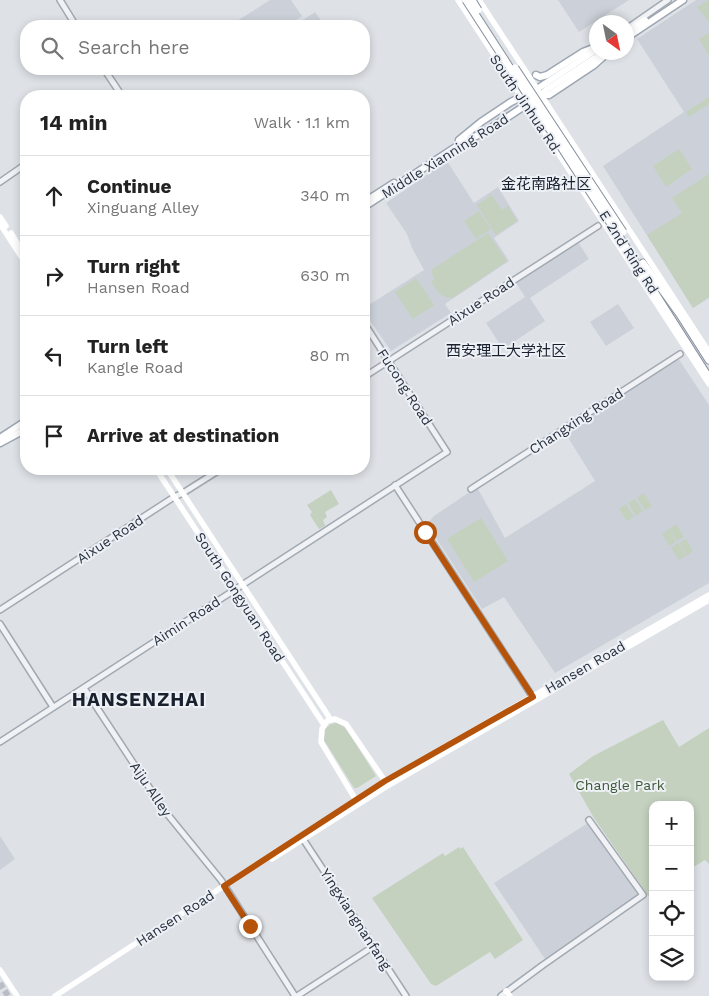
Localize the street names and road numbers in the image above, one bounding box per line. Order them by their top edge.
street label: South Jinhua Rd. [487,51,565,157]
street label: Middle Xianning Road [379,110,511,202]
street label: E 2nd Ring Rd [596,207,662,297]
street label: Aixue Road [445,274,517,328]
street label: Fucong Road [374,346,436,428]
street label: Changxing Road [526,385,626,457]
street label: Aixue Road [74,512,146,566]
street label: South Gongyuan Road [192,529,288,665]
street label: Aimin Road [149,593,223,649]
street label: Hansen Road [542,638,628,696]
street label: Aiju Alley [127,759,175,820]
street label: Yingxiangnanfang [317,865,395,973]
street label: Hansen Road [133,887,217,949]

